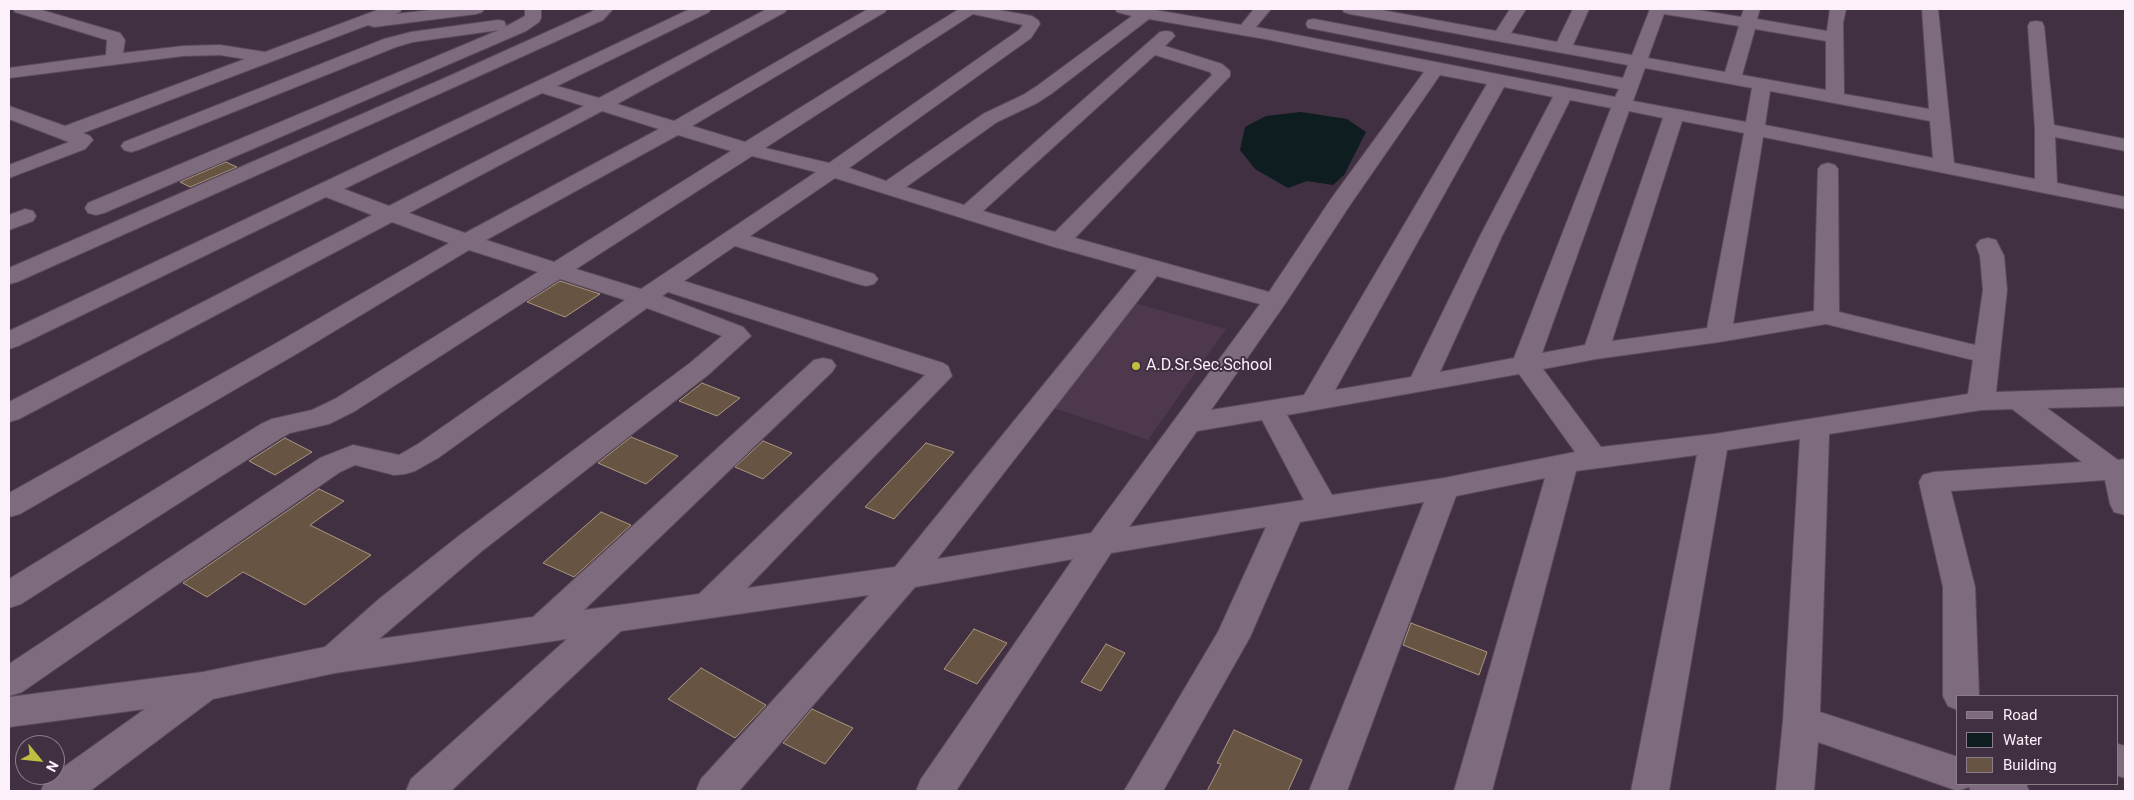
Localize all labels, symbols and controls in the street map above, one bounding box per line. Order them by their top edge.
place label: A.D.Sr.Sec.School [1146,356,1272,376]
marker: A.D.Sr.Sec.School [1130,360,1142,372]
legend [1956,695,2119,785]
text: Road [2003,706,2037,724]
text: Water [2003,731,2042,749]
north arrow [15,735,65,785]
text: Building [2003,756,2057,774]
text: N [43,758,62,775]

